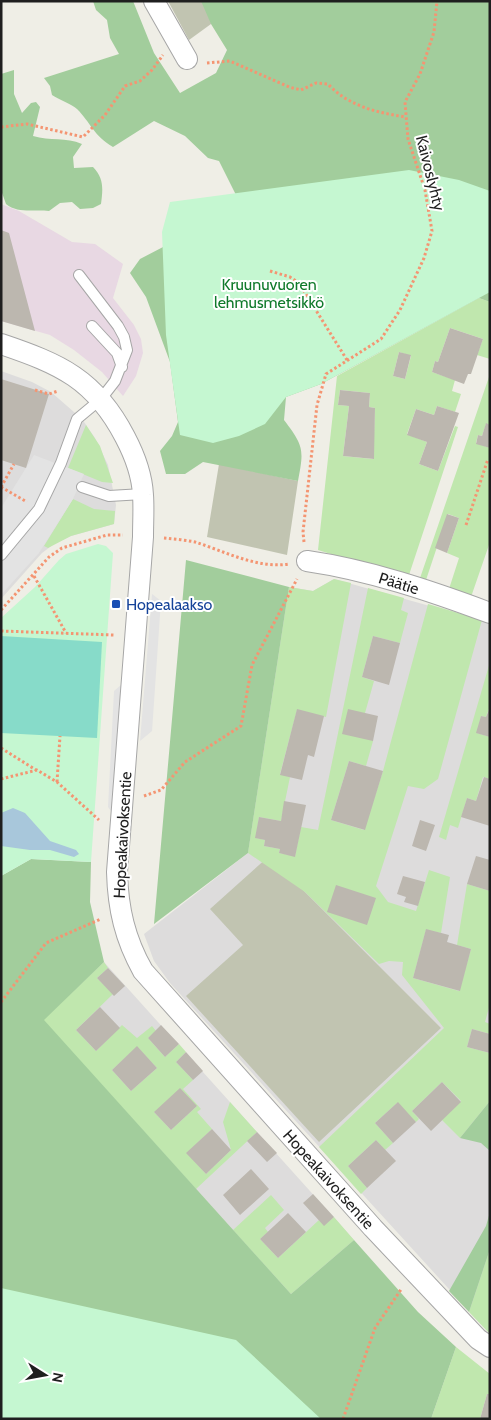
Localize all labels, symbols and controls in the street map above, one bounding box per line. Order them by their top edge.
street label: Kaivoslyhty [412,133,449,213]
park label: Kruunuvuoren lehmusmetsikkö [214,275,324,312]
street label: Päätie [376,568,421,599]
place label: Hopealaakso [126,595,213,614]
marker: Hopealaakso [110,598,122,610]
street label: Hopeakaivoksentie [110,771,135,899]
street label: Hopeakaivoksentie [279,1126,378,1233]
north arrow [20,1350,70,1400]
text: N [48,1371,68,1384]

